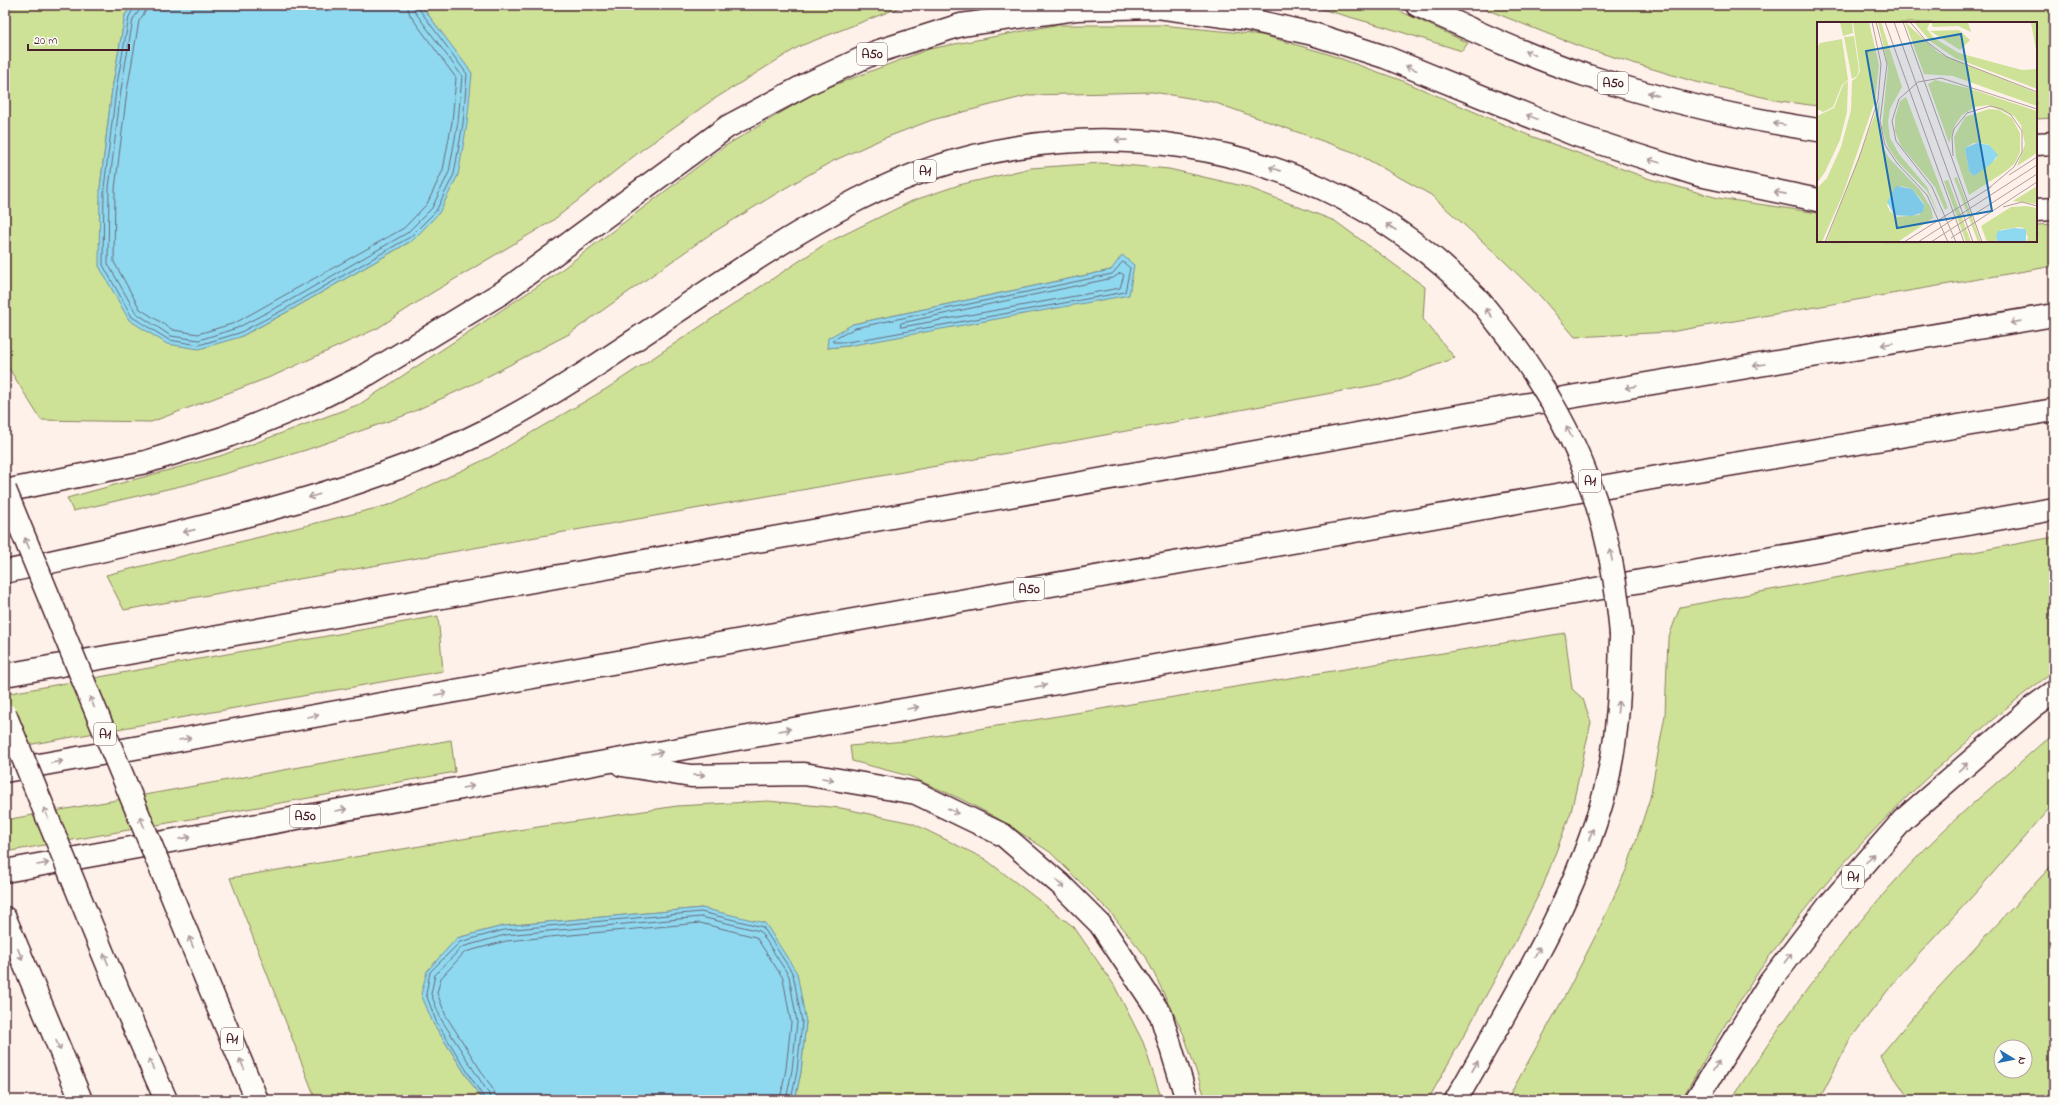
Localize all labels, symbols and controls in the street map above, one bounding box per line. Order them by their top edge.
inset map [1817,22,2037,242]
scale bar [28,26,129,52]
text: 20 m [34,32,57,50]
road number: A50 [857,43,887,65]
one-way arrow [1524,49,1536,56]
one-way arrow [1406,63,1418,71]
road number: A50 [1598,72,1628,94]
one-way arrow [1647,90,1660,98]
one-way arrow [1526,112,1538,120]
one-way arrow [1773,120,1786,128]
one-way arrow [1115,136,1128,144]
one-way arrow [1648,157,1661,164]
road number: A1 [914,160,936,182]
one-way arrow [1270,165,1282,173]
one-way arrow [1774,189,1787,197]
one-way arrow [1386,223,1397,231]
one-way arrow [1484,307,1493,318]
one-way arrow [2009,318,2022,326]
one-way arrow [1881,340,1894,348]
one-way arrow [1753,361,1766,369]
one-way arrow [1625,383,1638,391]
one-way arrow [1564,426,1572,438]
road number: A1 [1579,470,1601,492]
one-way arrow [307,493,320,500]
one-way arrow [182,527,195,535]
one-way arrow [22,537,30,549]
one-way arrow [1606,549,1614,562]
road number: A50 [1014,578,1044,600]
one-way arrow [1034,681,1047,689]
one-way arrow [434,689,447,697]
one-way arrow [88,696,96,708]
one-way arrow [1614,701,1622,714]
one-way arrow [906,704,919,712]
one-way arrow [306,712,319,720]
road number: A1 [94,723,116,745]
one-way arrow [778,726,791,734]
one-way arrow [178,735,191,743]
one-way arrow [650,749,663,757]
one-way arrow [50,758,63,766]
one-way arrow [1958,763,1968,772]
one-way arrow [692,772,705,779]
one-way arrow [821,775,834,783]
one-way arrow [462,782,475,790]
road number: A50 [290,805,320,827]
one-way arrow [334,806,347,814]
one-way arrow [41,807,49,819]
one-way arrow [947,808,959,815]
one-way arrow [137,817,145,829]
one-way arrow [1588,828,1596,840]
one-way arrow [178,834,191,842]
one-way arrow [1865,852,1874,863]
one-way arrow [36,859,49,867]
road number: A1 [1842,866,1864,888]
one-way arrow [1054,879,1064,888]
one-way arrow [187,937,194,949]
one-way arrow [1534,946,1542,958]
one-way arrow [17,947,24,959]
one-way arrow [101,953,109,965]
one-way arrow [1783,953,1792,964]
road number: A1 [221,1028,243,1050]
one-way arrow [55,1038,62,1050]
north arrow [1993,1039,2033,1079]
text: N [2013,1056,2030,1066]
one-way arrow [146,1059,154,1071]
one-way arrow [238,1059,245,1071]
one-way arrow [1472,1060,1479,1072]
one-way arrow [1711,1061,1720,1072]

